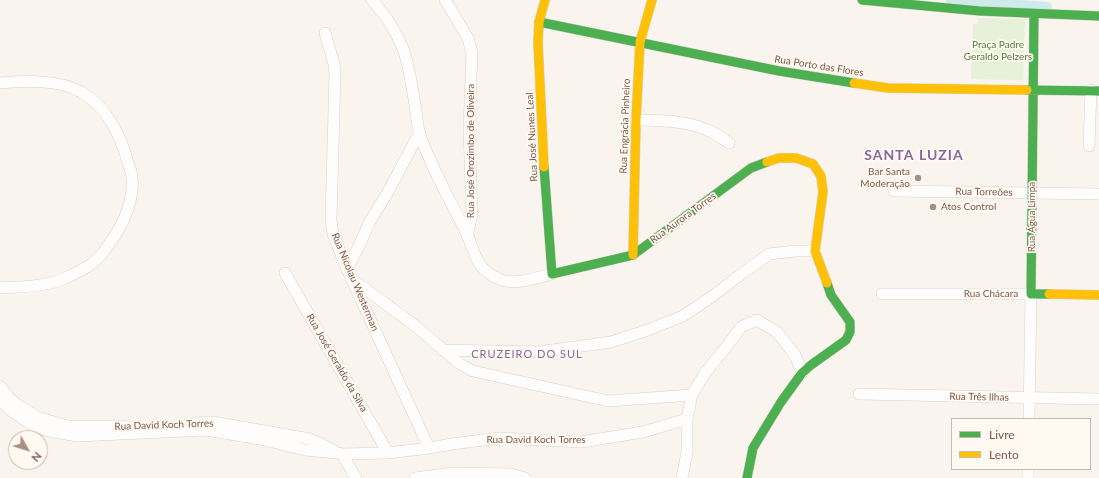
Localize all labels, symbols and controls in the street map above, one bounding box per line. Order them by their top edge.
park label: Praça Padre Geraldo Pelzers [964,39,1032,62]
street label: Rua Porto das Flores [774,53,864,79]
street label: Rua Engrácia Pinheiro [617,78,633,174]
street label: Rua José Orozimbo de Oliveira [465,84,477,218]
street label: Rua José Nunes Leal [524,92,540,182]
district label: SANTA LUZIA [864,147,964,163]
place label: Bar Santa Moderação [860,166,910,190]
marker: Bar Santa Moderação [913,173,923,183]
street label: Rua Água Limpa [1026,182,1038,252]
street label: Rua Torreões [955,186,1013,198]
street label: Rua Aurora Torres [648,190,718,246]
place label: Atos Control [941,201,996,213]
marker: Atos Control [928,202,938,212]
street label: Rua Nicolau Westerman [329,231,381,333]
street label: Rua Chácara [964,288,1018,300]
street label: Rua José Geraldo da Silva [304,312,370,414]
district label: CRUZEIRO DO SUL [471,347,583,361]
street label: Rua Três Ilhas [949,390,1009,404]
street label: Rua David Koch Torres [114,417,214,433]
legend [951,418,1091,470]
text: Livre [989,427,1015,442]
north arrow [8,430,48,470]
street label: Rua David Koch Torres [486,434,586,446]
text: Lento [989,447,1019,462]
text: N [29,450,45,465]

